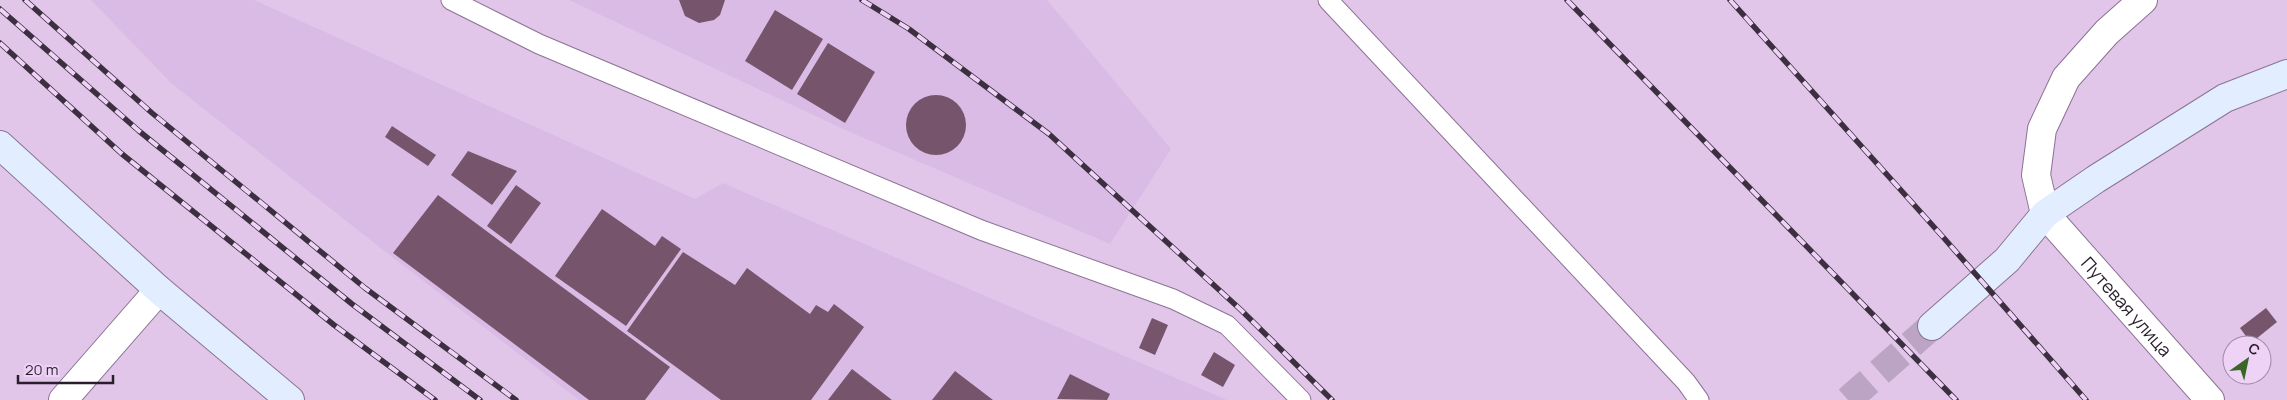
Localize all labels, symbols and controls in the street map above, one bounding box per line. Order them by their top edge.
street label: Путевая улица [2076,251,2178,361]
north arrow [2222,335,2272,385]
text: С [2245,338,2264,359]
scale bar [18,352,112,384]
text: 20 m [25,359,58,380]

